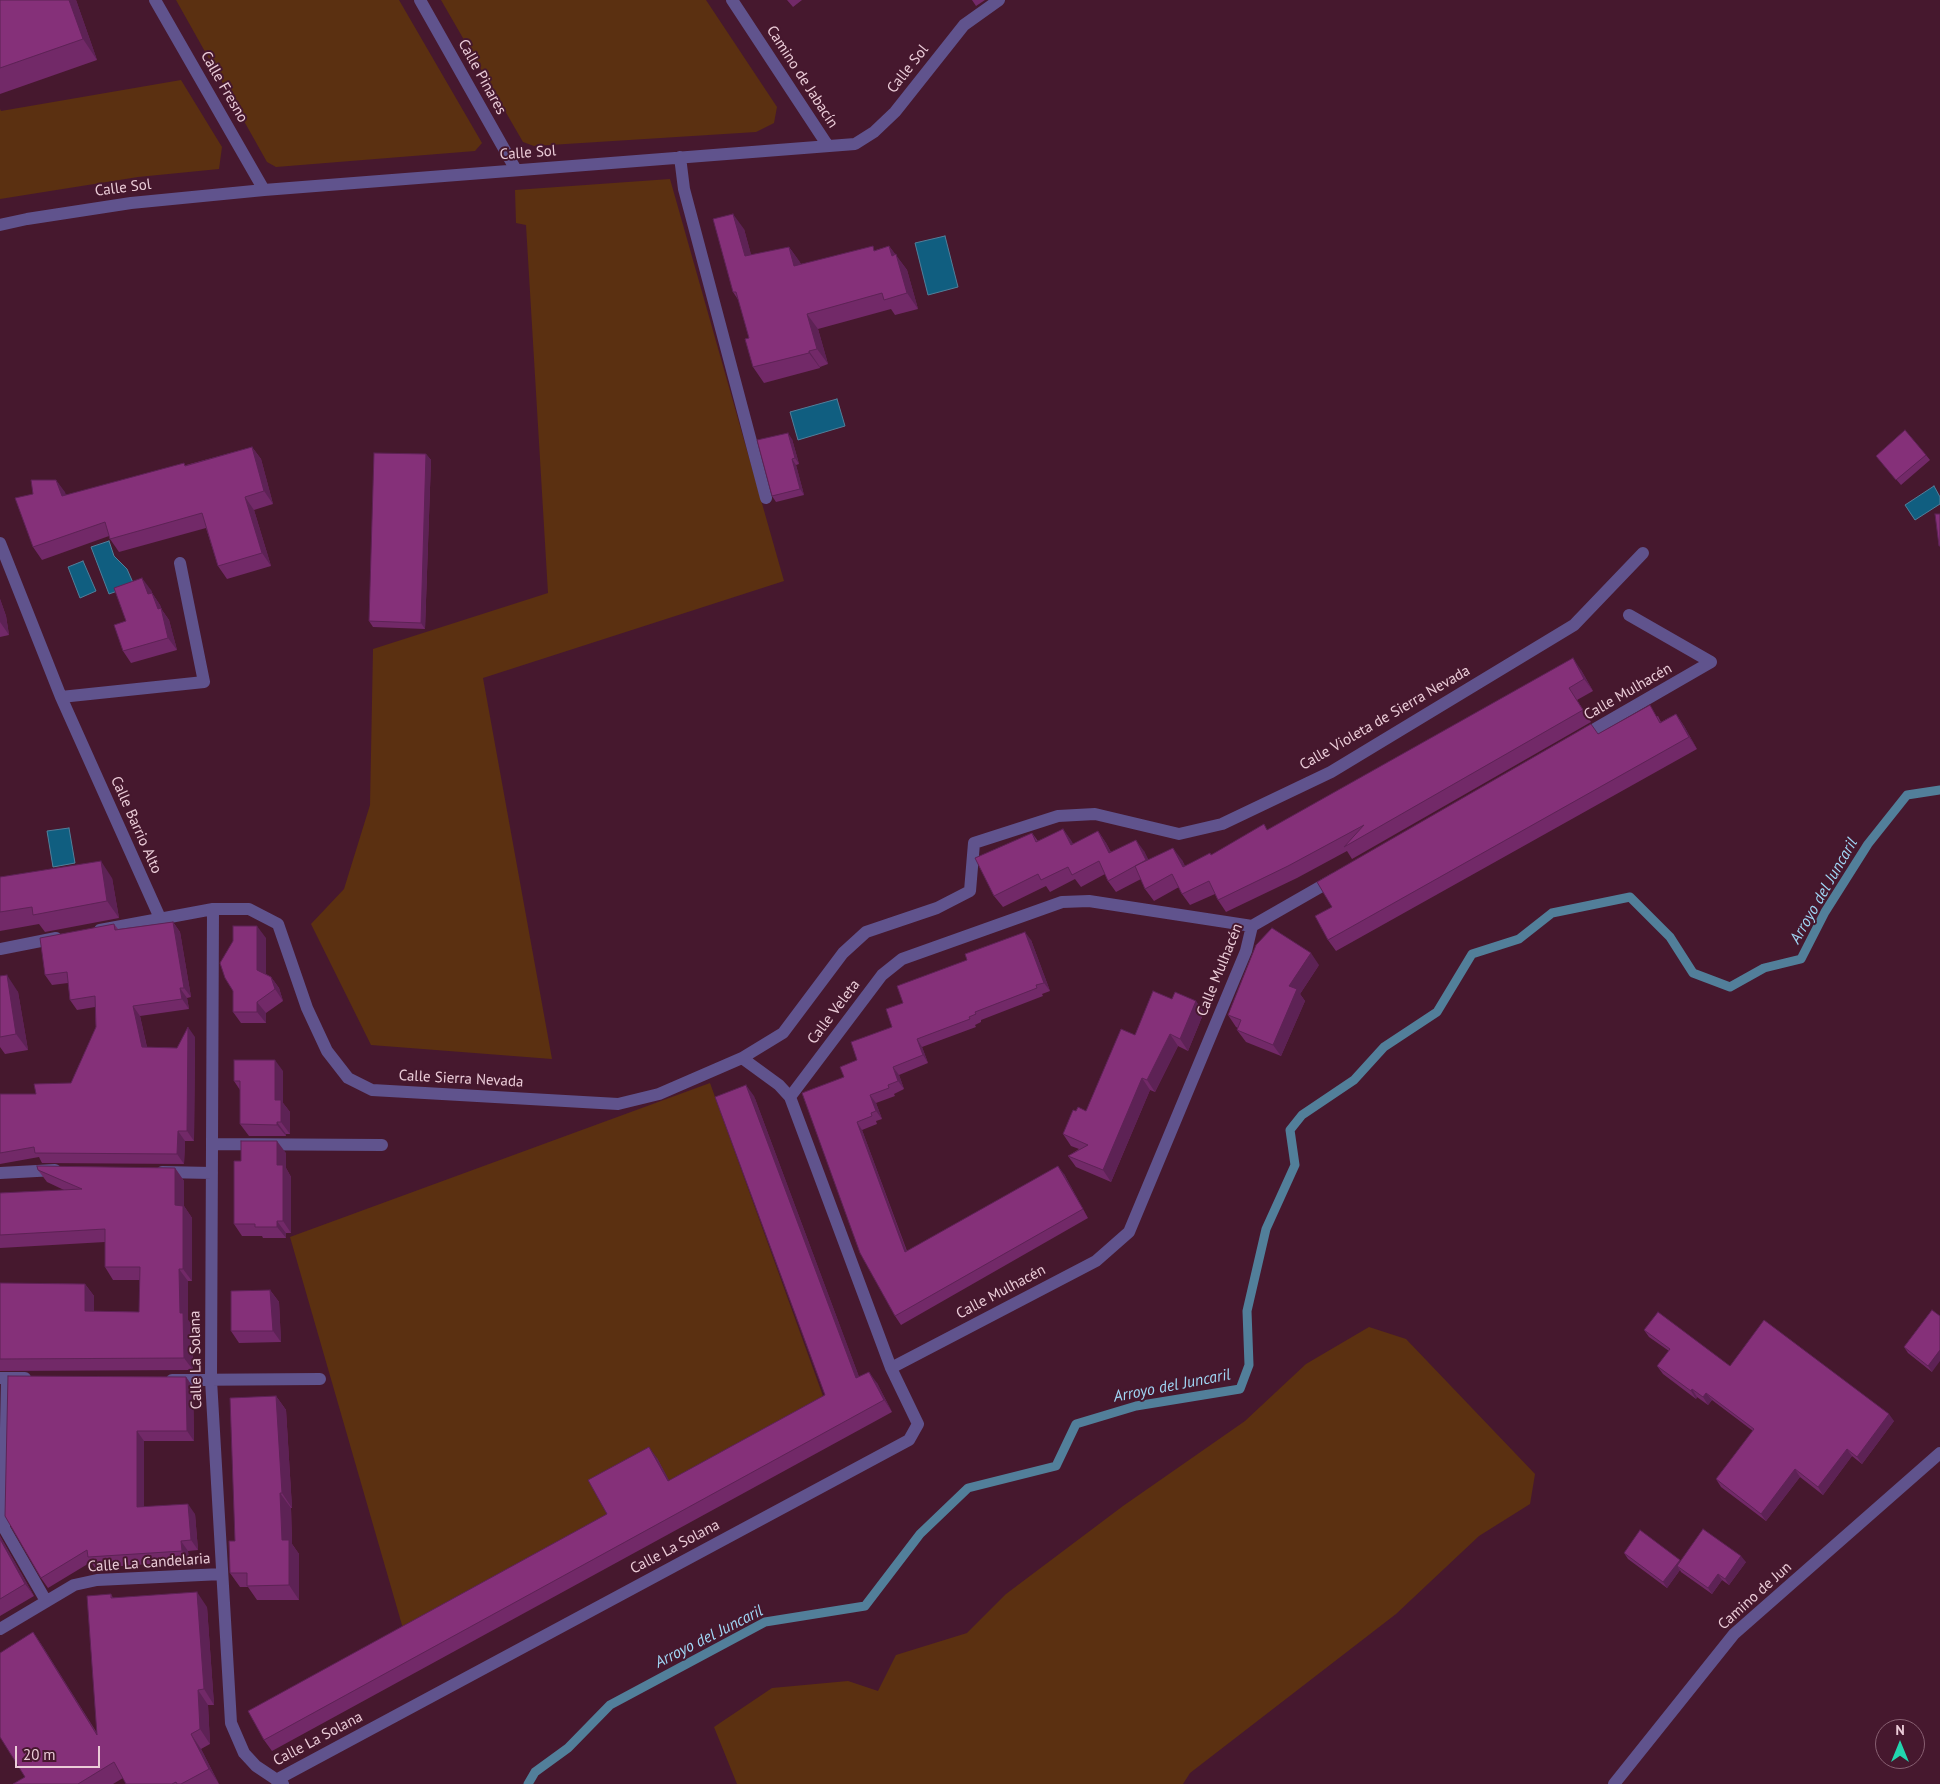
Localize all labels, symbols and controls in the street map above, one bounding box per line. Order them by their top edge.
street label: Camino de Jabacín [762,23,842,131]
street label: Calle Pinares [454,36,510,118]
street label: Calle Sol [884,41,932,97]
street label: Calle Fresno [196,48,252,126]
street label: Calle Sol [499,142,557,164]
street label: Calle Sol [94,176,152,200]
street label: Calle Mulhacén [1581,660,1675,724]
street label: Calle Violeta de Sierra Nevada [1297,662,1473,774]
street label: Calle Barrio Alto [106,774,166,876]
water label: Arroyo del Juncaril [1786,835,1862,947]
street label: Calle Mulhacén [1193,921,1247,1019]
street label: Calle Veleta [804,976,864,1048]
street label: Calle Sierra Nevada [398,1067,524,1091]
street label: Calle Mulhacén [953,1261,1049,1323]
street label: Calle La Solana [186,1311,206,1409]
water label: Arroyo del Juncaril [1112,1365,1232,1407]
street label: Calle La Solana [627,1516,723,1578]
street label: Calle La Candelaria [87,1550,211,1576]
street label: Camino de Jun [1715,1558,1795,1634]
water label: Arroyo del Juncaril [652,1601,766,1673]
street label: Calle La Solana [270,1708,366,1770]
north arrow [1875,1719,1925,1769]
text: N [1895,1721,1905,1739]
scale bar [18,1736,102,1768]
text: 20 m [23,1745,56,1764]

